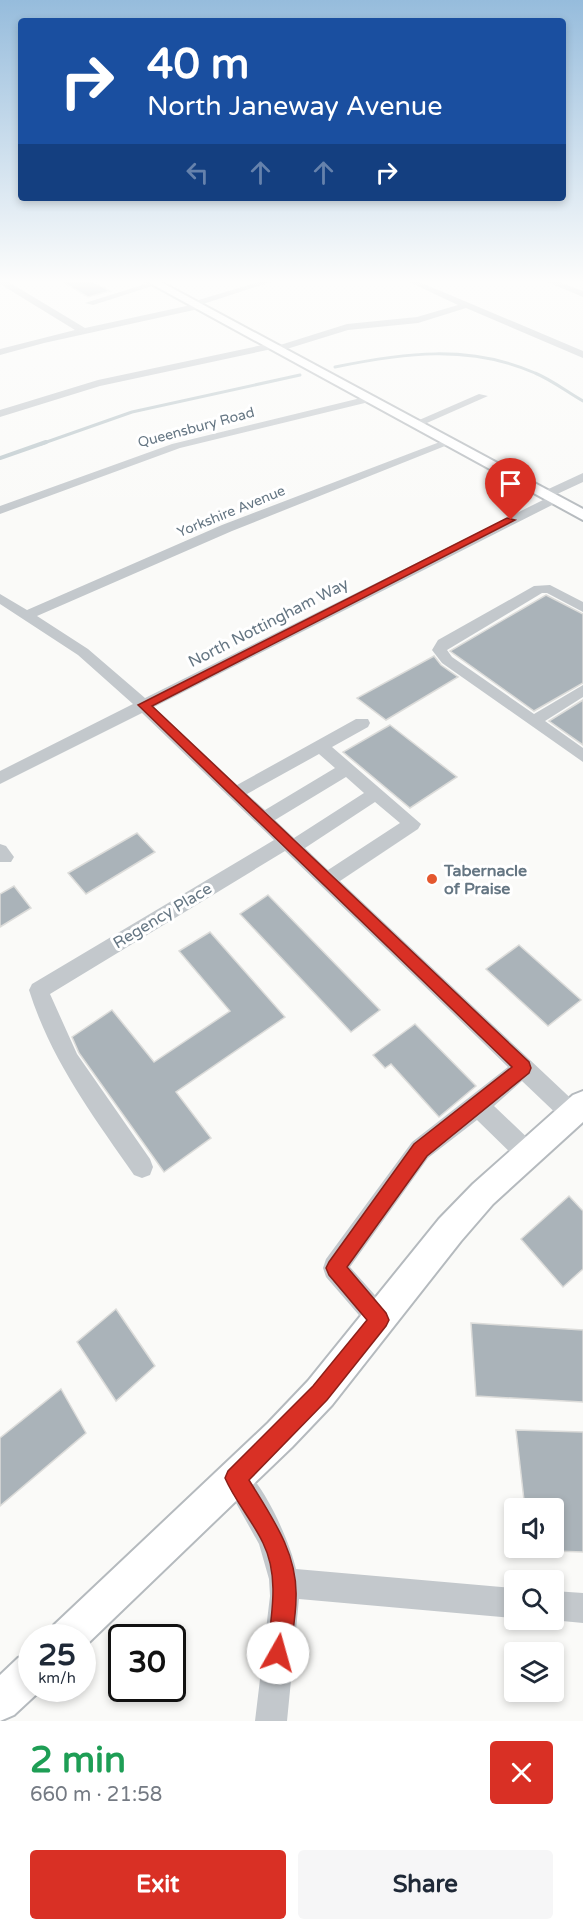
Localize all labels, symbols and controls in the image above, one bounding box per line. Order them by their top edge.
text: 40 m [147,39,249,90]
icon: right [48,42,126,120]
text: North Janeway Avenue [147,90,443,123]
icon: left [181,156,214,189]
icon: ahead [244,156,277,189]
icon: ahead [307,156,340,189]
icon: right [370,156,403,189]
street label: Queensbury Road [136,404,256,451]
pin [485,458,536,520]
icon: arrive [494,467,527,500]
street label: Yorkshire Avenue [175,482,288,541]
street label: North Nottingham Way [185,574,352,672]
place label: Tabernacle of Praise [443,861,527,899]
marker: Tabernacle of Praise [425,872,439,886]
street label: Regency Place [109,878,216,953]
map controls [504,1498,564,1702]
button: sound [504,1498,564,1558]
button: search [504,1570,564,1630]
position arrow [246,1621,310,1685]
speed limit sign: 30 [108,1624,186,1702]
text: 25 [38,1637,76,1674]
button: layers [504,1642,564,1702]
text: km/h [38,1669,76,1687]
text: 2 min [30,1739,126,1782]
button: close [490,1741,553,1804]
text: 660 m · 21:58 [30,1783,162,1807]
button: Exit [30,1850,286,1919]
button: Share [298,1850,553,1919]

